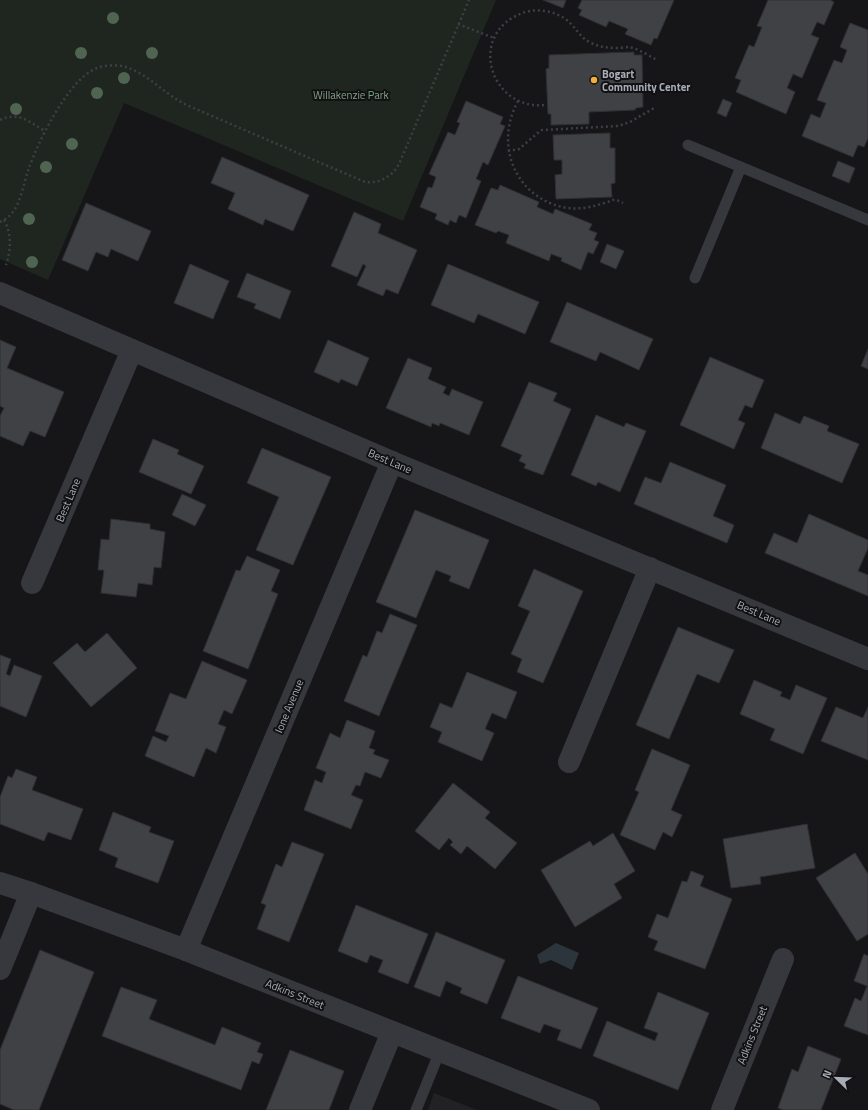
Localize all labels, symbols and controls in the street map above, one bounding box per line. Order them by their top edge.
place label: Bogart Community Center [602,66,690,95]
marker: Bogart Community Center [589,75,599,85]
park label: Willakenzie Park [313,87,390,103]
street label: Best Lane [366,445,415,478]
street label: Best Lane [52,475,85,524]
street label: Best Lane [735,597,784,630]
street label: Ione Avenue [271,676,308,735]
street label: Adkins Street [263,975,327,1013]
street label: Adkins Street [733,1003,771,1067]
north arrow [816,1058,856,1098]
text: N [818,1067,836,1081]

